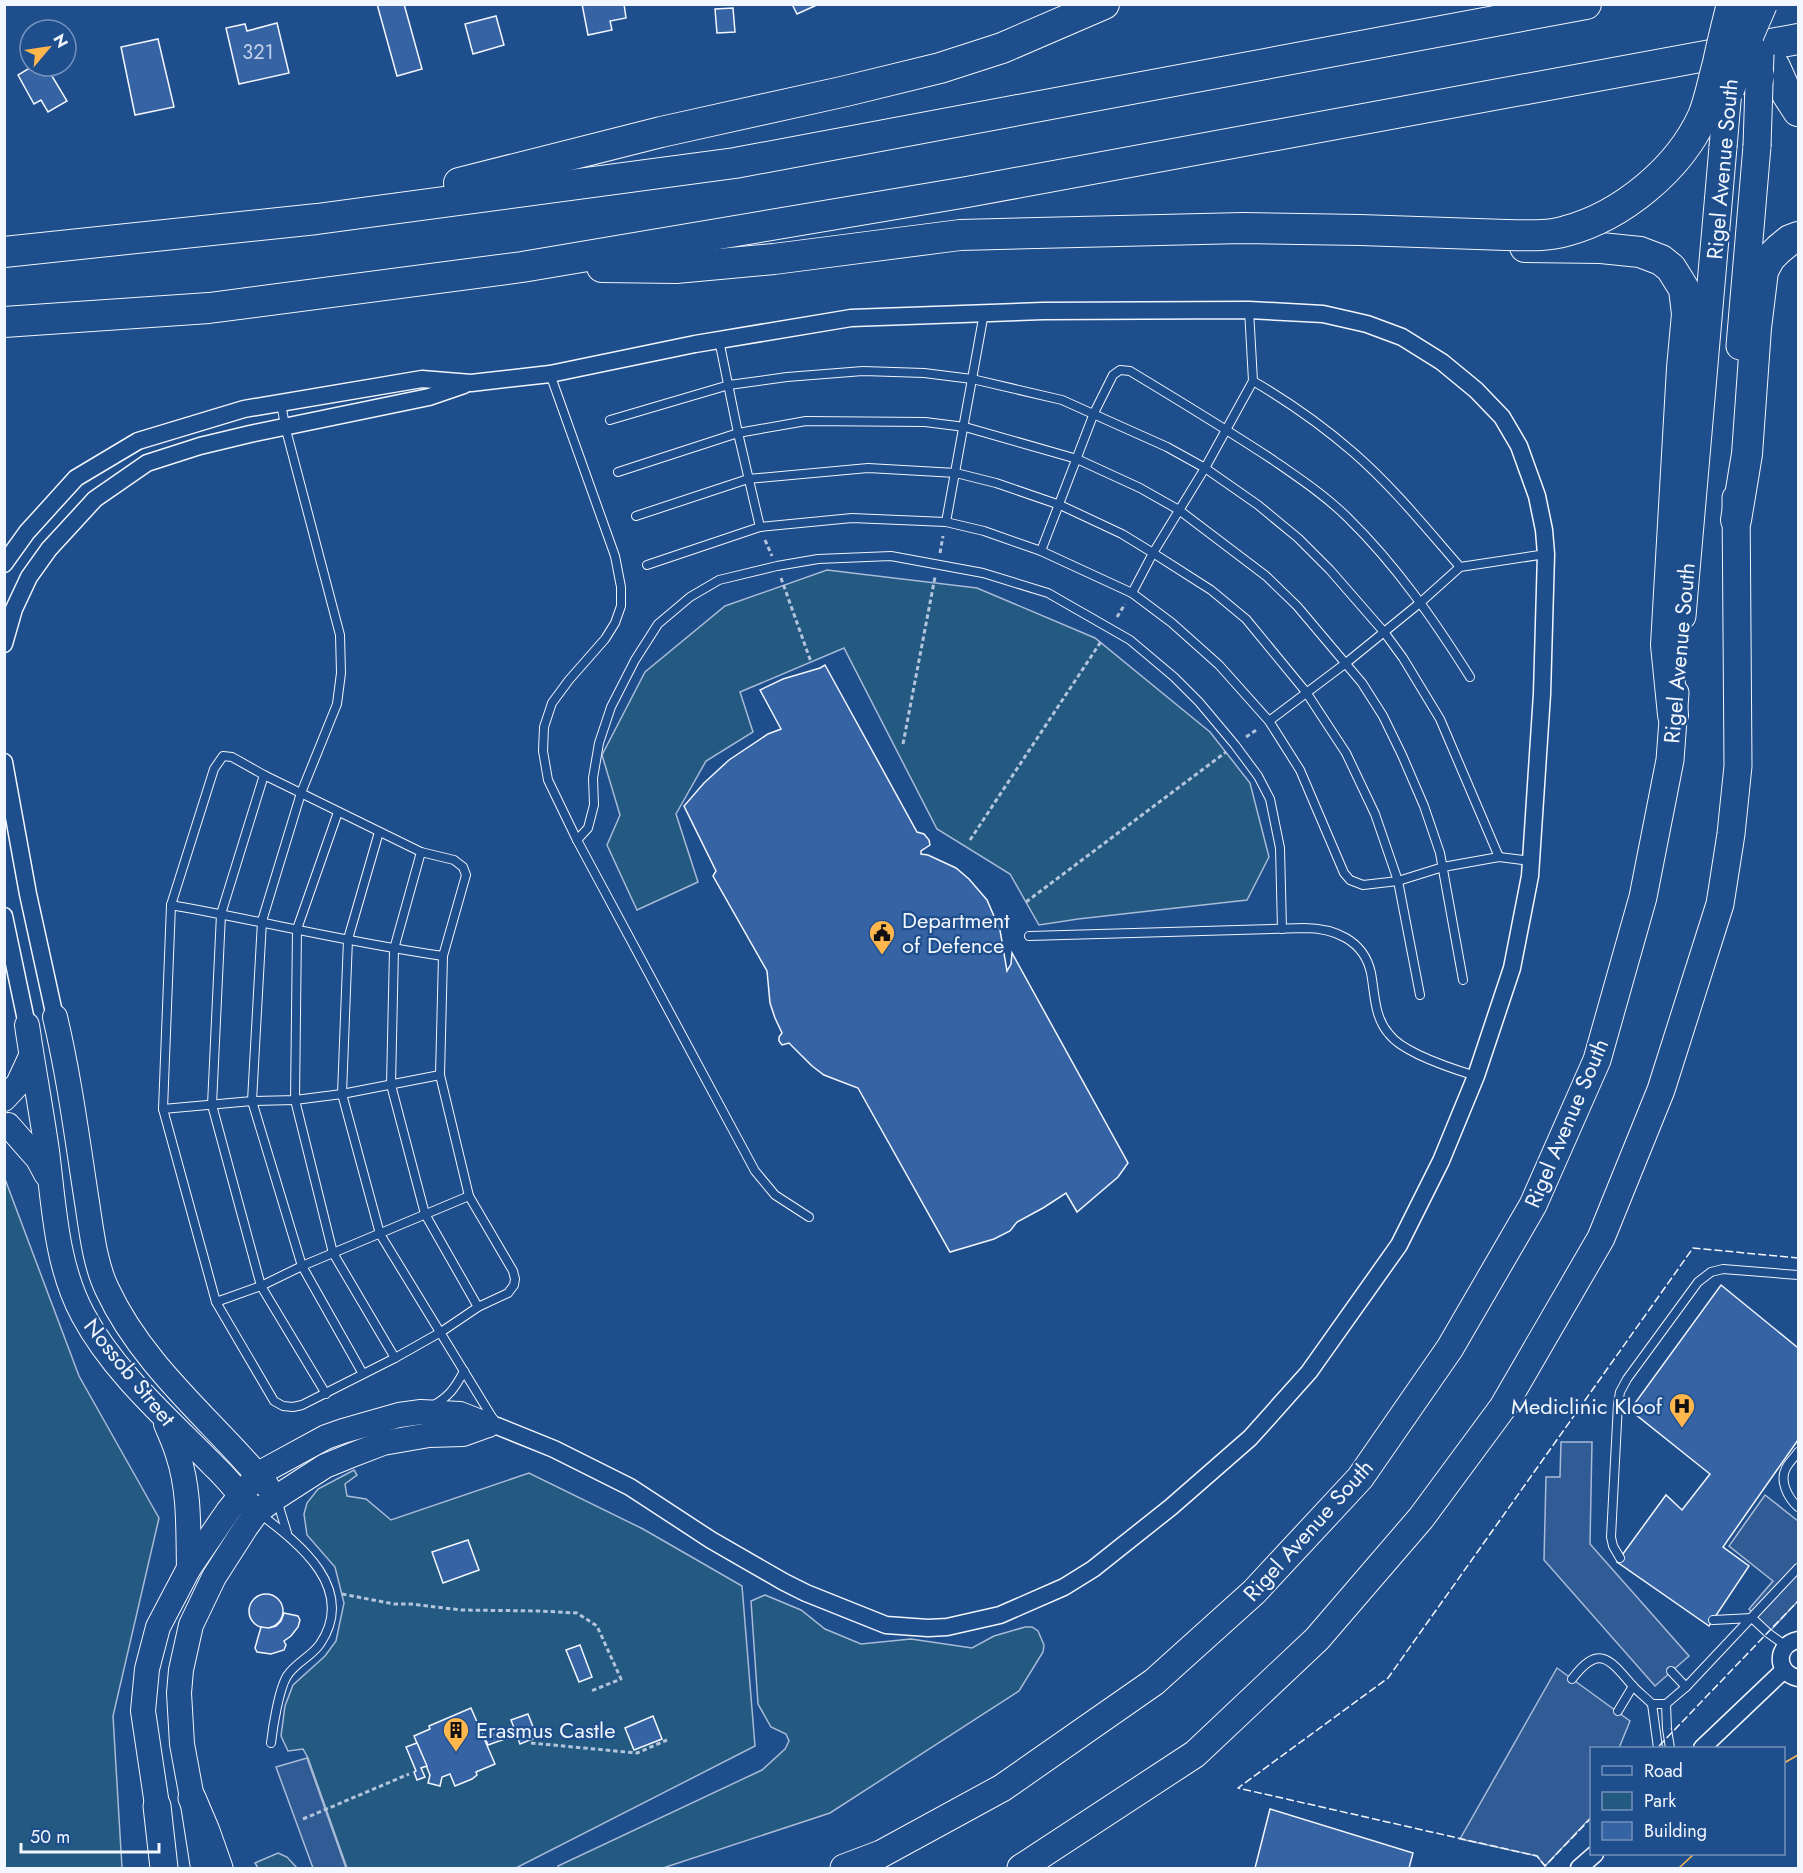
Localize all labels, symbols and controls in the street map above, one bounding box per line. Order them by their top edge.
north arrow [18,18,78,78]
text: N [48,30,74,52]
house number: 321 [242,38,274,67]
street label: Rigel Avenue South [1698,77,1746,261]
street label: Rigel Avenue South [1655,561,1703,745]
place label: Department of Defence [902,904,1010,961]
public building icon: Department of Defence [867,918,897,956]
street label: Rigel Avenue South [1516,1033,1616,1213]
street label: Nossob Street [77,1311,184,1433]
place label: Mediclinic Kloof [1511,1390,1663,1422]
hospital icon: Mediclinic Kloof [1667,1391,1697,1429]
street label: Rigel Avenue South [1236,1452,1380,1608]
place label: Erasmus Castle [476,1714,615,1746]
building icon: Erasmus Castle [441,1715,471,1753]
legend [1590,1747,1785,1855]
text: Road [1644,1758,1683,1784]
text: Park [1644,1788,1676,1814]
scale bar [21,1816,159,1854]
text: Building [1644,1818,1707,1844]
text: 50 m [30,1824,70,1850]

